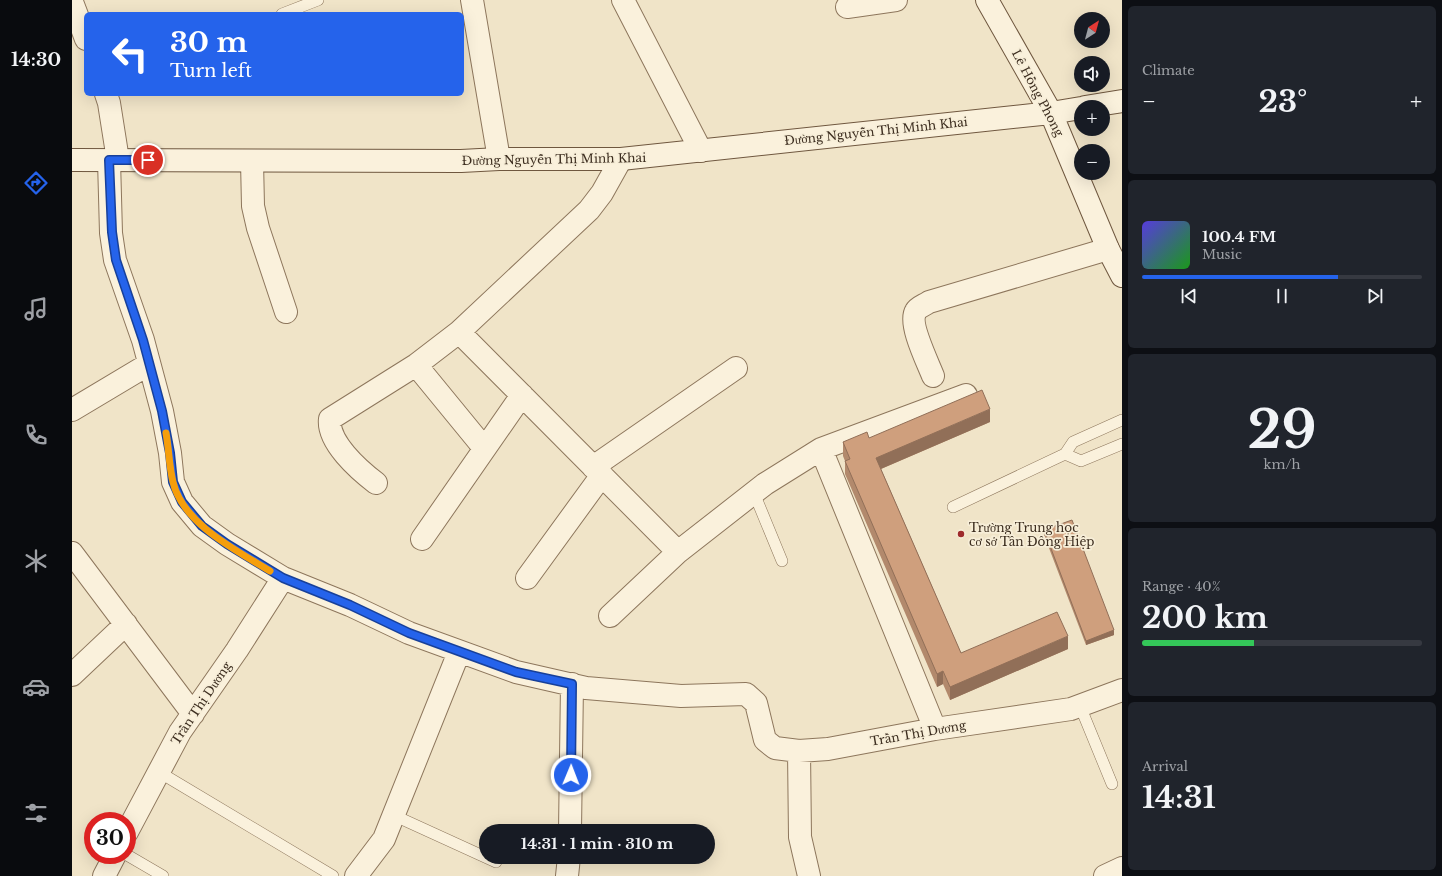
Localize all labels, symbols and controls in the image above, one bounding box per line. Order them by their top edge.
north arrow [1074,12,1110,48]
map controls [1074,12,1110,180]
text: 30 m [170,25,247,60]
icon: left [104,28,156,80]
street label: Lê Hồng Phong [1009,47,1068,140]
text: 14:30 [11,49,61,71]
button: sound [1074,56,1110,92]
text: Turn left [170,60,252,82]
text: Climate [1142,62,1195,79]
text: 23° [1259,83,1307,120]
text: − [1142,88,1156,115]
text: + [1410,88,1422,115]
button: + [1074,100,1110,136]
street label: Đường Nguyễn Thị Minh Khai [783,114,969,148]
pin [131,143,165,177]
button: − [1074,144,1110,180]
icon: arrive [137,149,159,171]
street label: Đường Nguyễn Thị Minh Khai [462,150,646,168]
icon: directions [22,169,50,197]
text: 100.4 FM [1202,227,1276,246]
text: Music [1202,246,1242,263]
icon: previous [1178,285,1200,307]
icon: pause [1271,285,1293,307]
icon: next [1364,285,1386,307]
icon: music [22,295,50,323]
text: 29 [1248,398,1316,462]
icon: phone [22,421,50,449]
text: km/h [1264,456,1300,473]
place label: Trường Trung học cơ sở Tân Đông Hiệp [969,520,1094,549]
marker: Trường Trung học cơ sở Tân Đông Hiệp [956,529,966,539]
icon: climate [22,547,50,575]
text: Range · 40% [1142,578,1220,595]
text: 200 km [1142,599,1268,636]
street label: Trần Thị Dương [168,658,235,747]
icon: car [22,673,50,701]
street label: Trần Thị Dương [869,717,968,749]
position arrow [550,754,592,796]
text: Arrival [1142,758,1188,775]
text: 14:31 [1142,779,1216,816]
icon: filters [22,799,50,827]
speed limit sign: 30 [84,812,136,864]
text: 14:31 · 1 min · 310 m [521,834,673,853]

